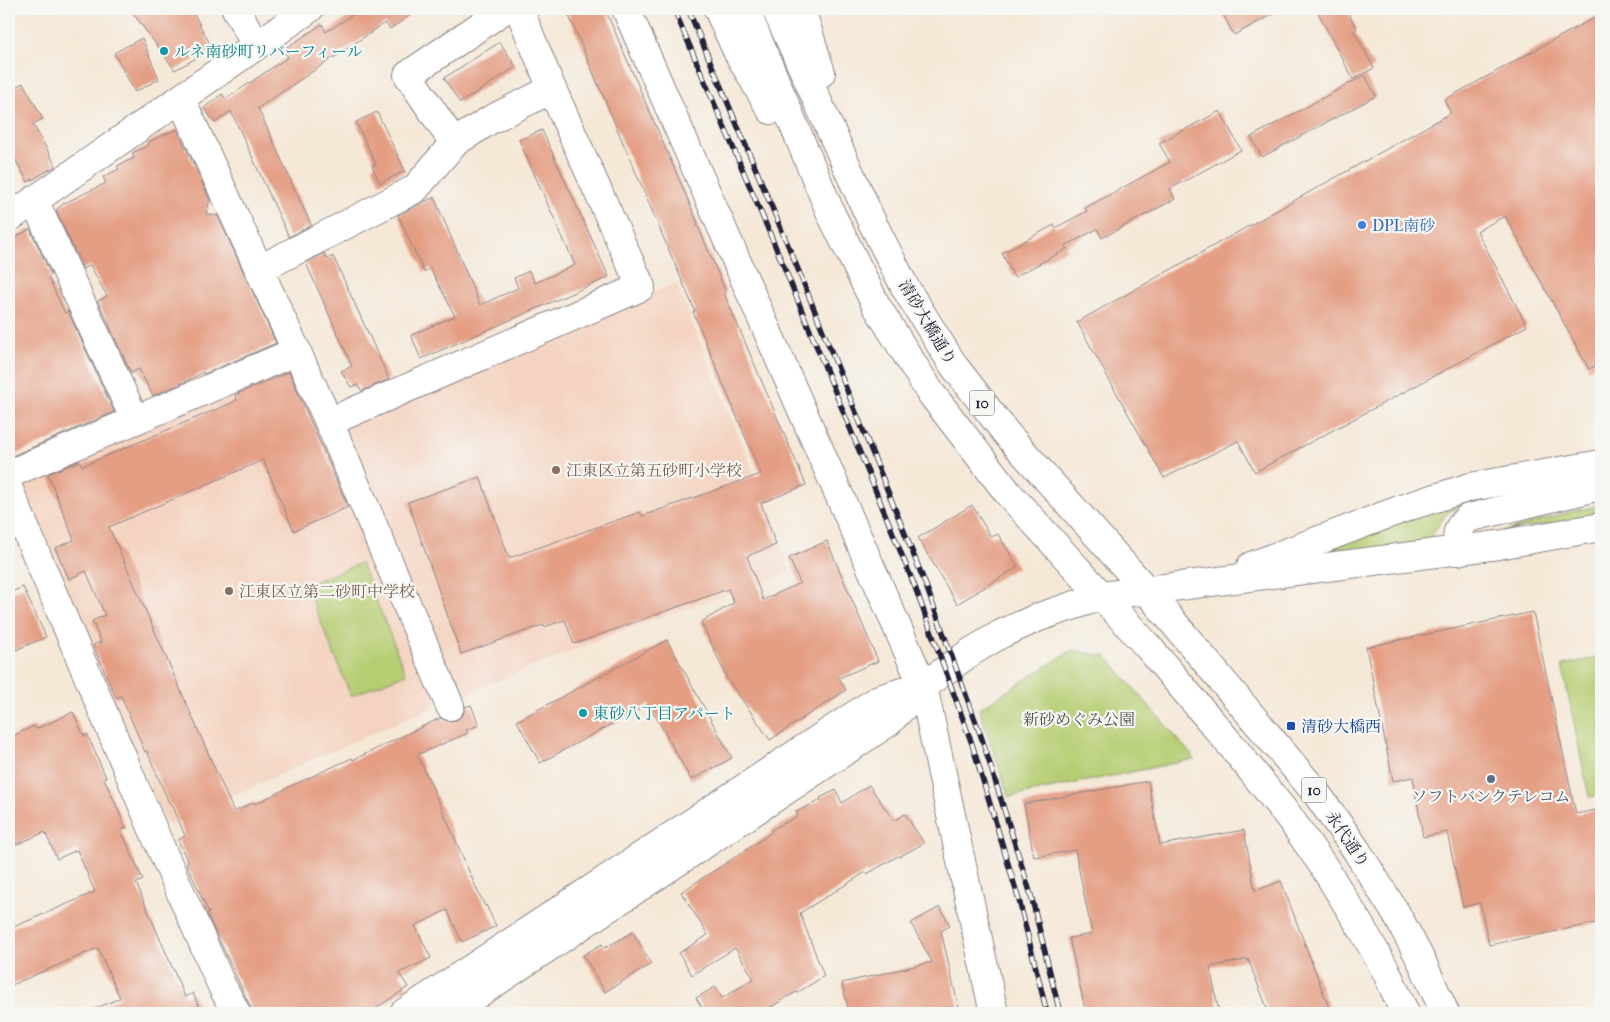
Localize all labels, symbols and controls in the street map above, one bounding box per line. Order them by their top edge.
place label: ルネ南砂町リバーフィール [174,42,363,61]
marker: ルネ南砂町リバーフィール [158,45,170,57]
place label: DPL南砂 [1372,216,1435,235]
marker: DPL南砂 [1356,219,1368,231]
street label: 清砂大橋通り [895,276,960,368]
road number: 10 [970,390,994,416]
place label: 江東区立第五砂町小学校 [566,461,742,480]
marker: 江東区立第五砂町小学校 [550,464,562,476]
place label: 江東区立第二砂町中学校 [239,582,415,601]
marker: 江東区立第二砂町中学校 [223,585,235,597]
place label: 東砂八丁目アパート [593,704,736,723]
marker: 東砂八丁目アパート [577,707,589,719]
park label: 新砂めぐみ公園 [1023,710,1135,729]
place label: 清砂大橋西 [1301,717,1381,736]
marker: 清砂大橋西 [1285,720,1297,732]
marker: ソフトバンクテレコム [1485,773,1497,785]
road number: 10 [1302,778,1326,802]
place label: ソフトバンクテレコム [1411,787,1571,806]
street label: 永代通り [1322,807,1373,871]

